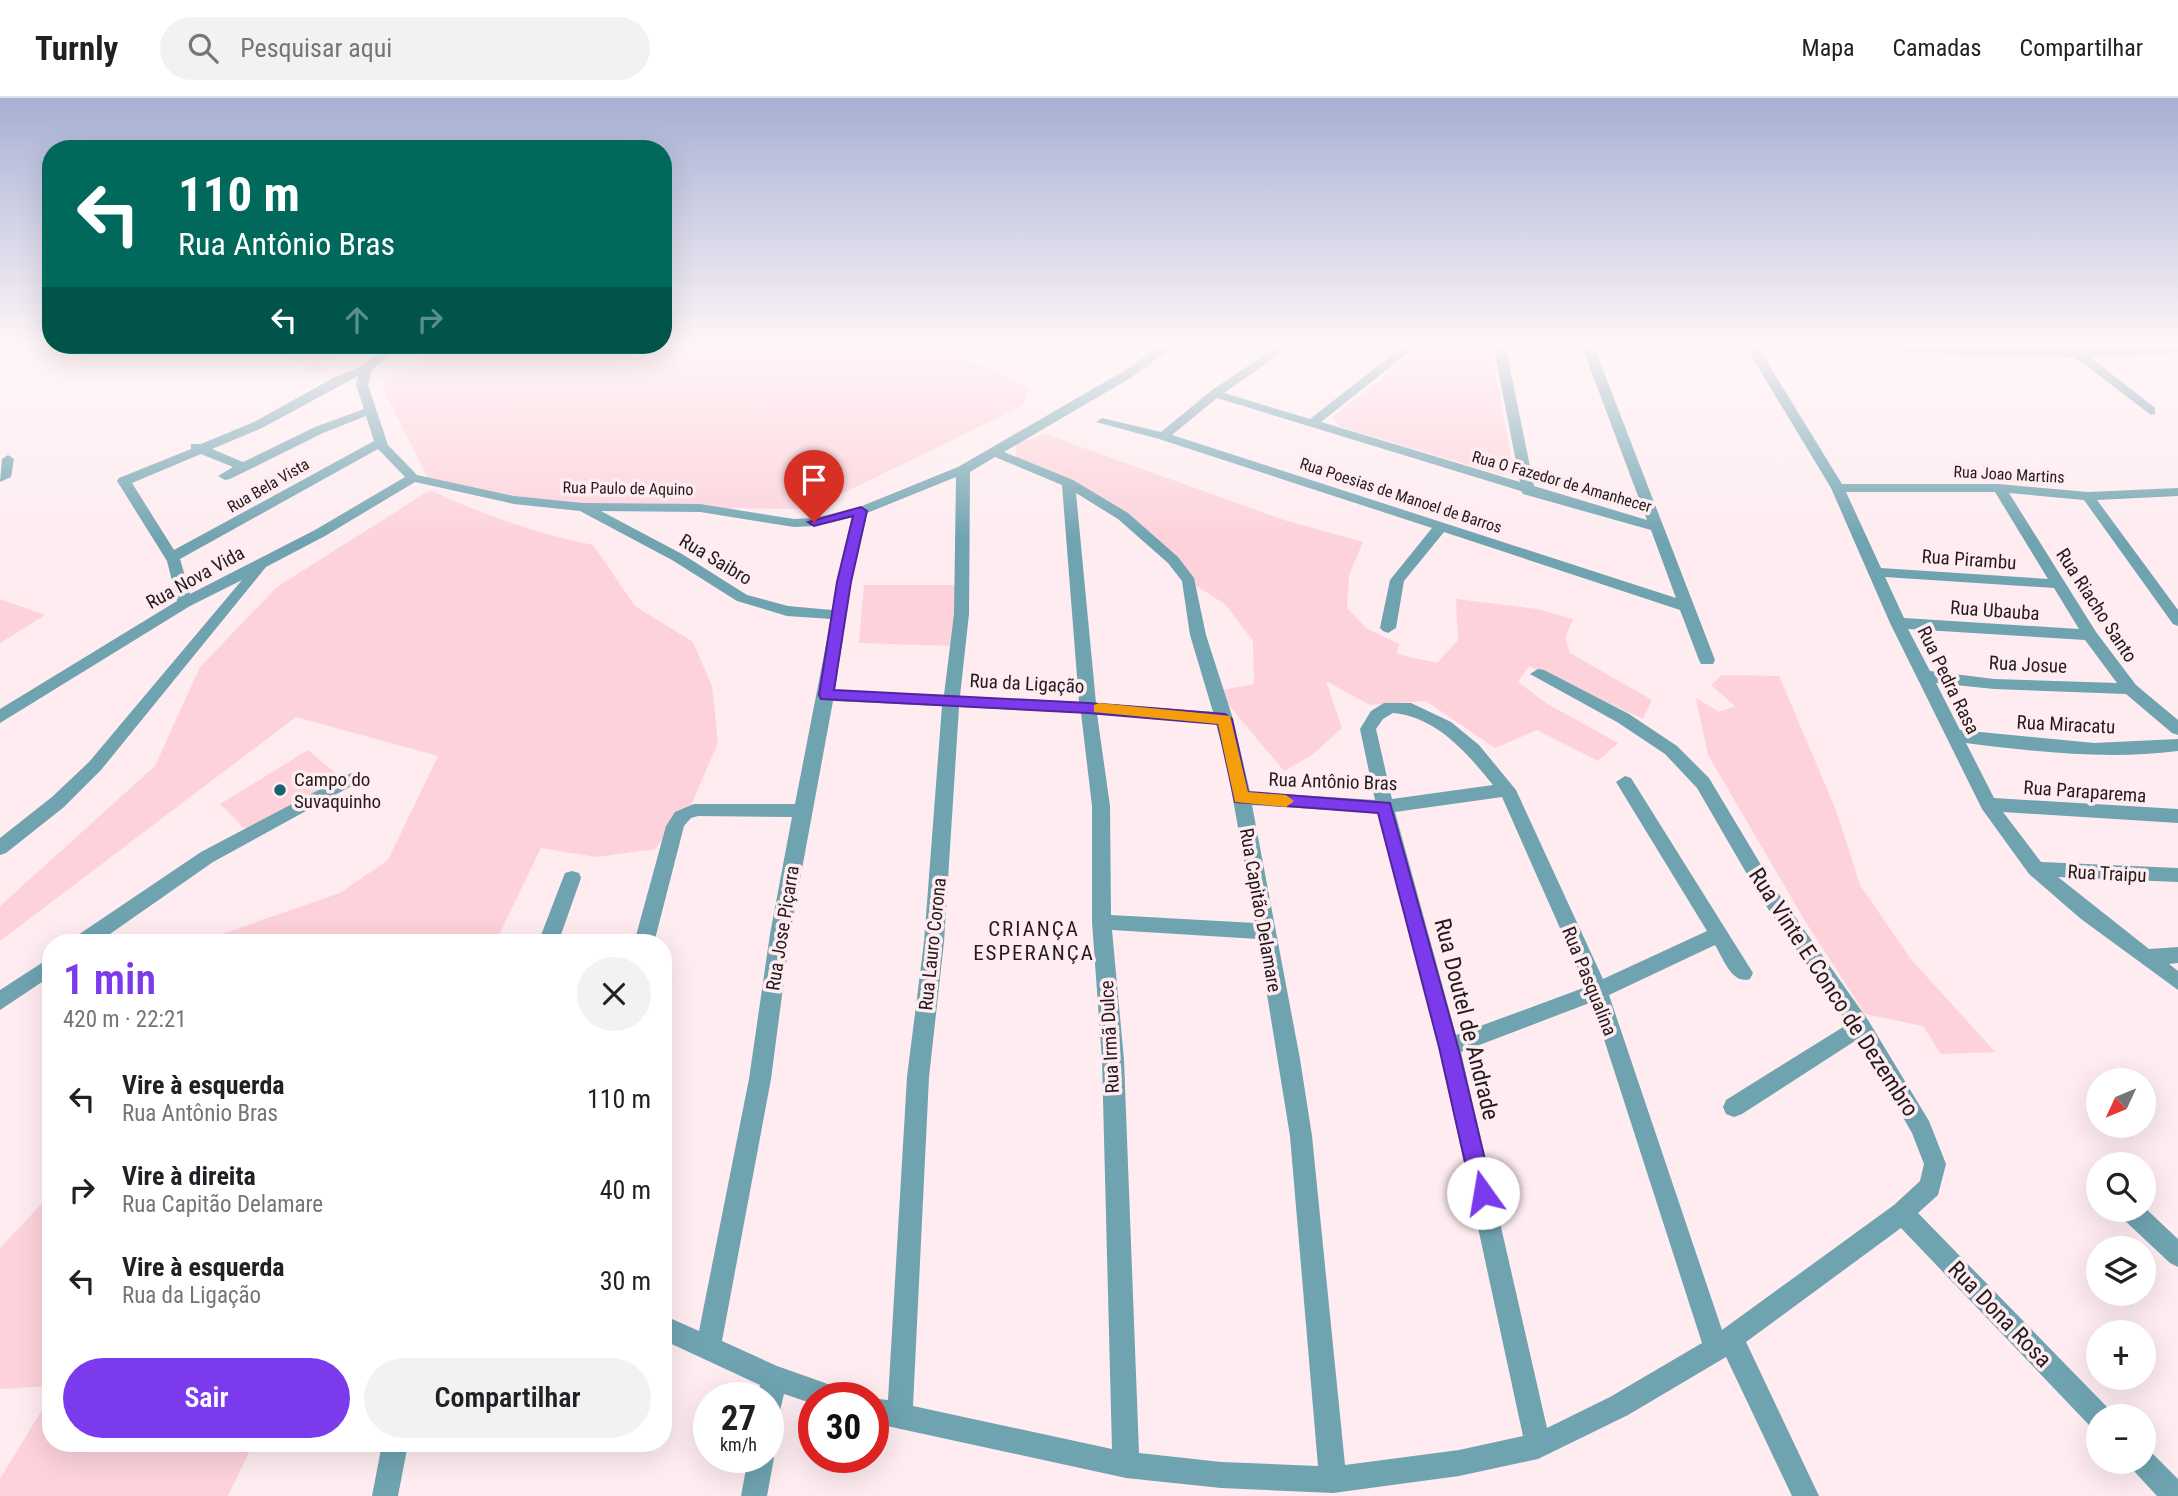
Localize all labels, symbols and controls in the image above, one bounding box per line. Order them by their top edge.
search box [160,17,650,80]
text: Turnly [35,29,118,68]
icon: search [184,29,222,67]
text: Pesquisar aqui [240,33,392,63]
text: Mapa [1802,34,1855,62]
text: Camadas [1893,34,1982,62]
text: Compartilhar [2020,34,2143,62]
text: 110 m [178,166,300,223]
icon: left [63,168,154,259]
text: Rua Antônio Bras [178,225,395,263]
icon: left [265,301,303,339]
icon: ahead [338,301,376,339]
icon: right [411,301,449,339]
street label: Rua O Fazedor de Amanhecer [1470,447,1654,516]
pin [784,450,844,522]
street label: Rua Bela Vista [224,454,312,516]
street label: Rua Poesias de Manoel de Barros [1297,454,1504,537]
icon: arrive [795,461,833,499]
street label: Rua Joao Martins [1953,462,2065,487]
street label: Rua Paulo de Aquino [563,478,693,499]
street label: Rua Saibro [675,529,756,590]
street label: Rua Nova Vida [142,541,248,614]
street label: Rua Riacho Santo [2051,544,2142,667]
street label: Rua Pirambu [1921,545,2017,574]
street label: Rua Ubauba [1950,596,2040,625]
street label: Rua Pedra Rasa [1913,622,1985,738]
street label: Rua Josue [1988,651,2068,678]
street label: Rua da Ligação [969,669,1085,698]
street label: Rua Miracatu [2016,710,2116,739]
place label: Campo do Suvaquinho [294,768,381,813]
street label: Rua Antônio Bras [1268,768,1398,795]
street label: Rua Paraparema [2023,776,2147,807]
marker: Campo do Suvaquinho [272,782,288,798]
street label: Rua Capitão Delamare [1235,826,1286,994]
street label: Rua Traipu [2067,860,2147,887]
street label: Rua Vinte E Conco de Dezembro [1743,863,1924,1122]
street label: Rua Jose Piçarra [761,864,804,992]
street label: Rua Lauro Corona [914,877,951,1012]
street label: Rua Doutel de Andrade [1428,916,1505,1123]
district label: CRIANÇA ESPERANÇA [973,917,1095,965]
street label: Rua Pasqualina [1557,923,1622,1039]
text: 1 min [63,955,156,1004]
button: close [577,957,651,1031]
street label: Rua Irmã Dulce [1095,980,1124,1094]
text: 420 m · 22:21 [63,1006,187,1033]
north arrow [2086,1068,2156,1138]
map controls [2086,1068,2156,1474]
text: Vire à esquerda [122,1070,285,1100]
icon: left [63,1080,101,1118]
text: 110 m [587,1084,651,1114]
text: Rua Antônio Bras [122,1100,278,1127]
button: search [2086,1152,2156,1222]
position arrow [1446,1156,1520,1230]
text: Vire à direita [122,1161,256,1191]
icon: right [63,1171,101,1209]
text: 40 m [600,1175,651,1205]
text: Rua Capitão Delamare [122,1191,323,1218]
button: layers [2086,1236,2156,1306]
text: Vire à esquerda [122,1252,285,1282]
street label: Rua Dona Rosa [1942,1256,2057,1373]
icon: left [63,1262,101,1300]
text: 30 m [600,1266,651,1296]
text: Rua da Ligação [122,1282,261,1309]
button: + [2086,1320,2156,1390]
button: Sair [63,1358,350,1438]
button: Compartilhar [364,1358,651,1438]
speed limit sign: 30 [798,1382,889,1473]
text: 27 [721,1398,756,1439]
button: − [2086,1404,2156,1474]
text: km/h [720,1434,757,1455]

